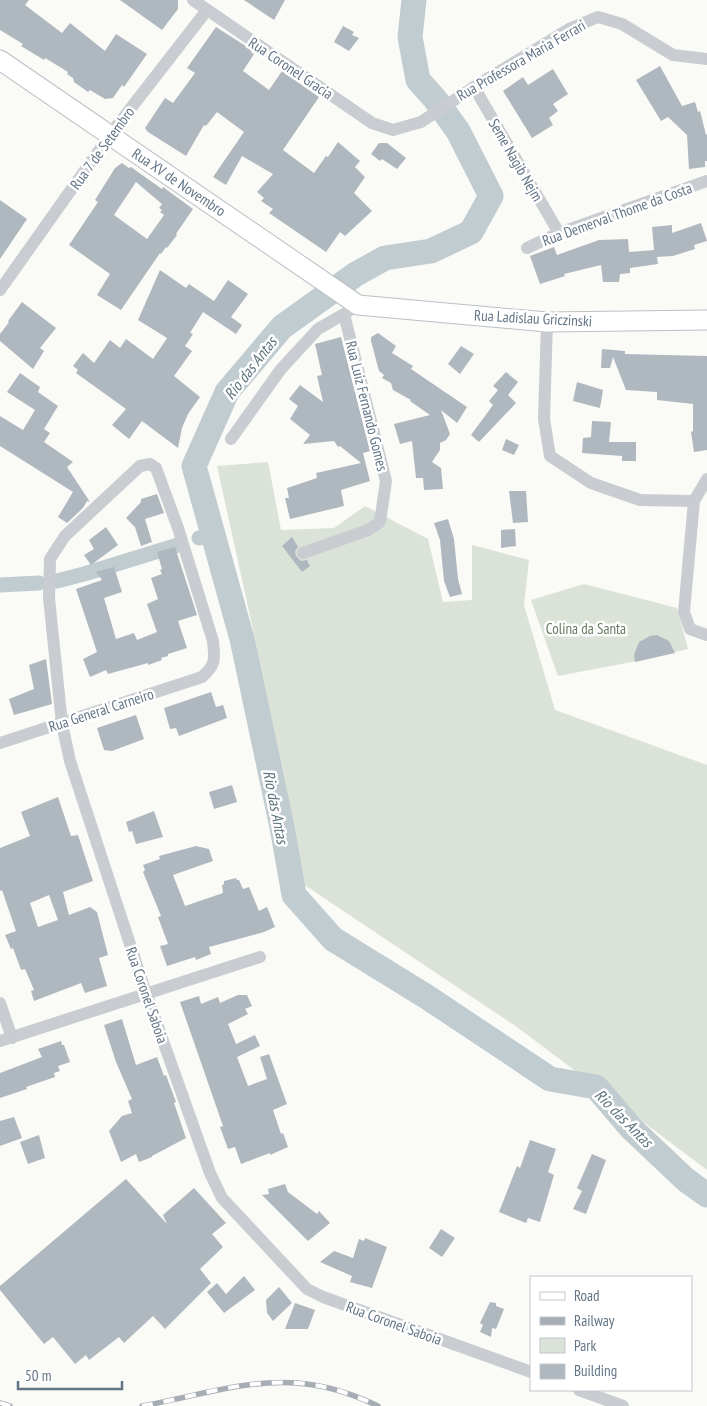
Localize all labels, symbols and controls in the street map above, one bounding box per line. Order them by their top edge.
street label: Rua Professora Maria Ferrari [453,15,589,105]
street label: Rua Coronel Gracia [245,33,337,103]
street label: Rua 7 de Setembro [66,103,138,193]
street label: Seme Nagib Nejm [485,115,547,205]
street label: Rua XV de Novembro [129,144,229,220]
street label: Rua Demerval Thome da Costa [540,178,694,250]
street label: Rua Ladislau Griczinski [473,305,593,331]
water label: Rio das Antas [219,331,282,403]
street label: Rua Luiz Fernando Gomes [342,339,392,473]
park label: Colina da Santa [546,619,626,638]
street label: Rua General Carneiro [46,684,156,736]
water label: Rio das Antas [259,769,293,847]
street label: Rua Coronel Saboia [122,944,172,1046]
water label: Rio das Antas [591,1085,658,1152]
legend [530,1276,692,1391]
text: Road [574,1286,600,1305]
street label: Rua Coronel Saboia [344,1297,444,1349]
text: Railway [574,1311,615,1330]
text: Park [574,1336,596,1355]
scale bar [18,1358,121,1390]
text: Building [574,1361,617,1380]
text: 50 m [25,1366,51,1385]

